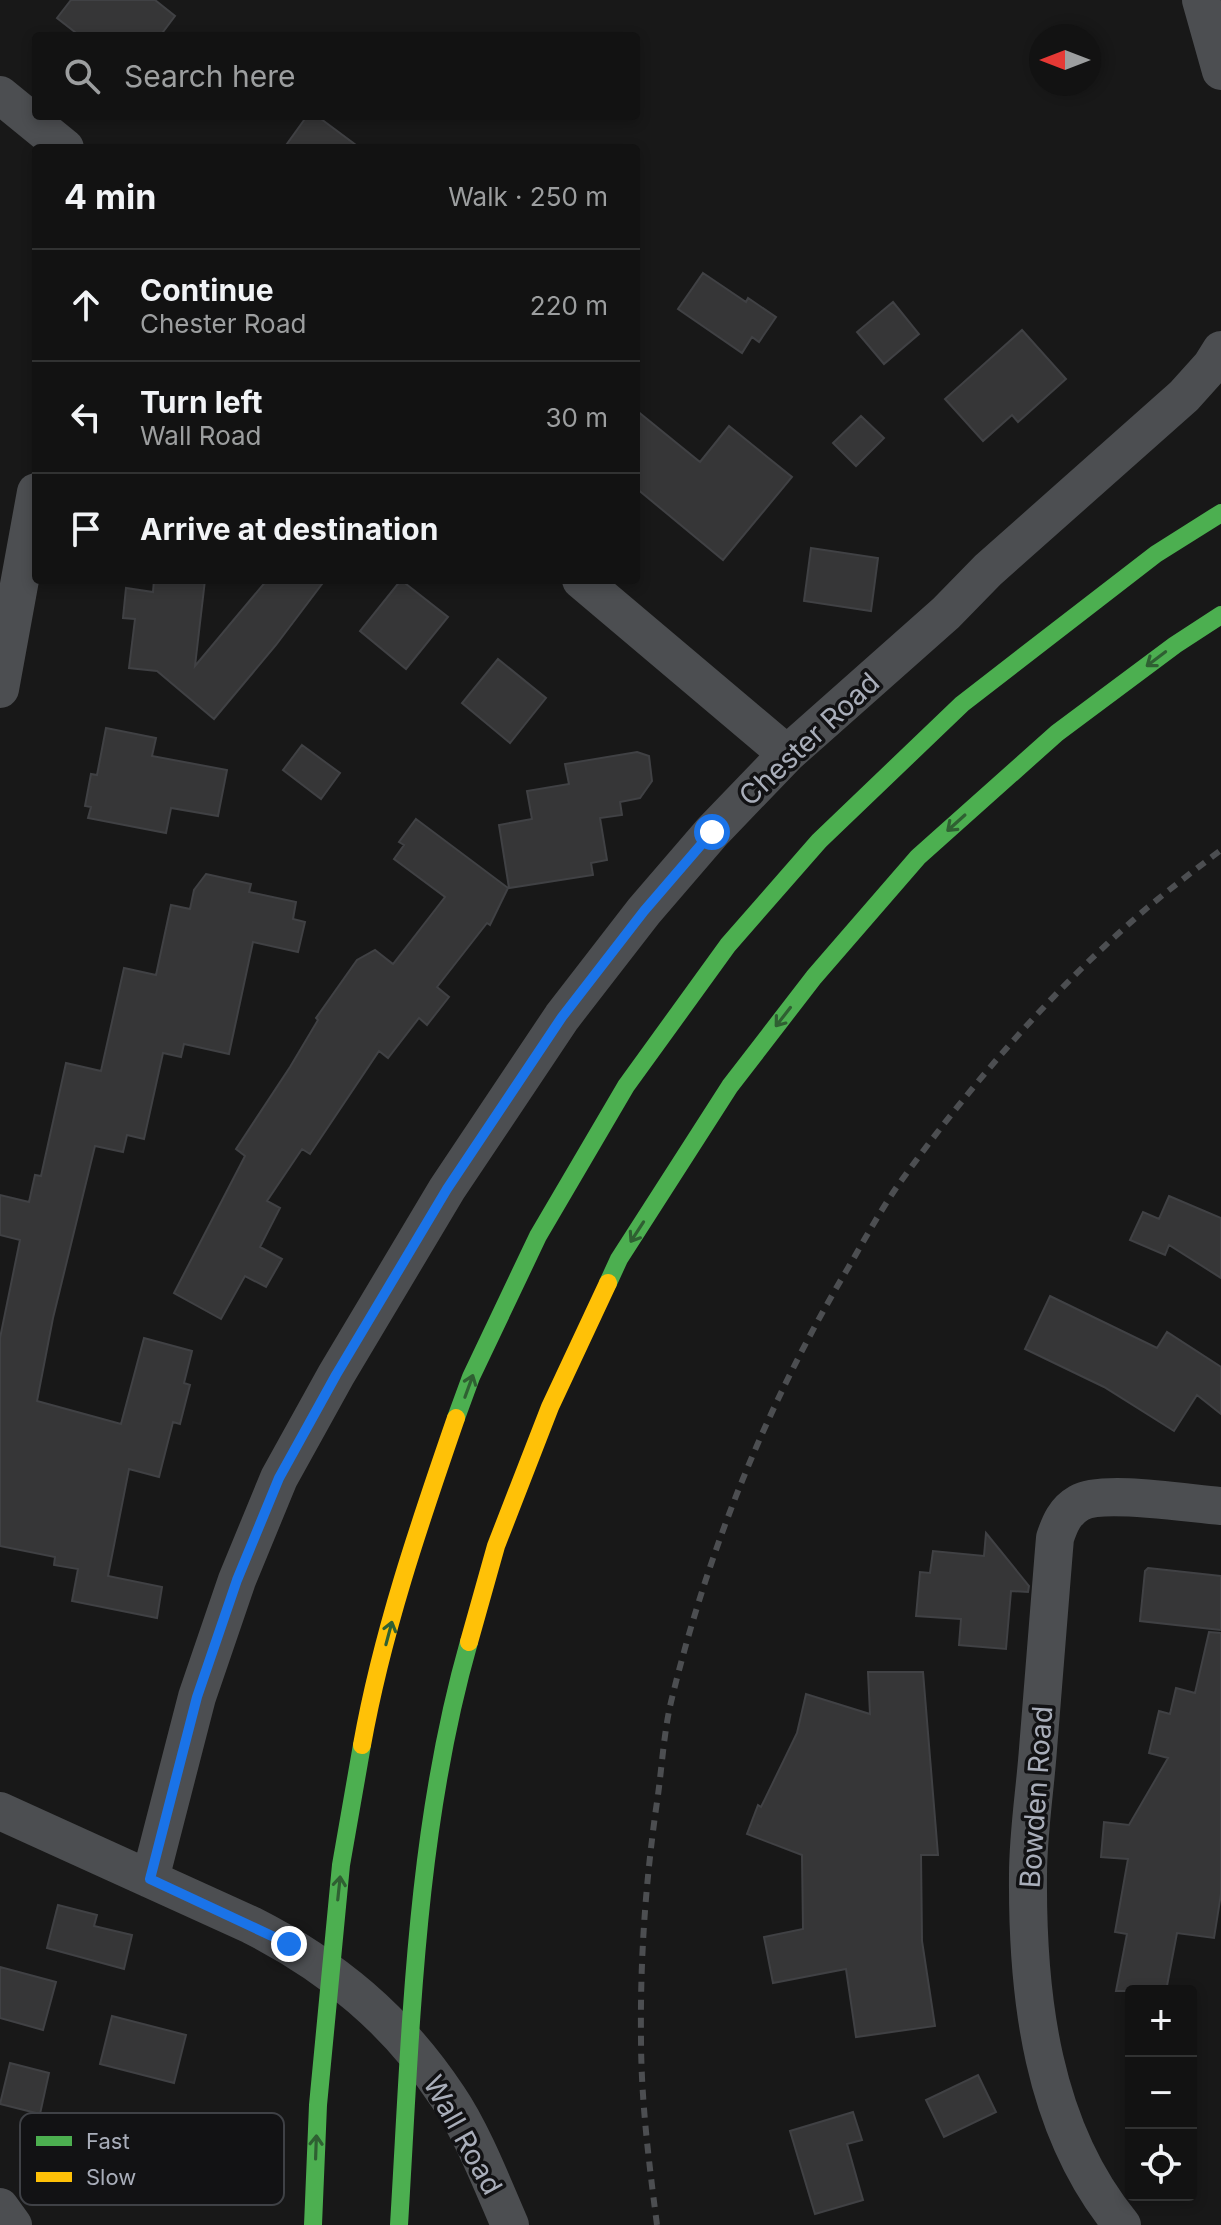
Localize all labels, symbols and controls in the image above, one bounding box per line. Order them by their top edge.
north arrow [1029,24,1101,96]
search box [32,32,640,120]
icon: search [60,54,104,98]
text: Search here [124,58,296,94]
text: 4 min [64,176,156,217]
text: Walk · 250 m [448,181,608,212]
text: Continue [140,272,274,308]
icon: ahead [64,283,108,327]
text: 220 m [530,290,608,321]
text: Chester Road [140,308,306,339]
text: Turn left [140,384,262,420]
icon: left [64,395,108,439]
text: 30 m [545,402,608,433]
text: Wall Road [140,420,262,451]
icon: arrive [64,507,108,551]
text: Arrive at destination [140,511,438,547]
one-way arrow [1146,650,1167,667]
street label: Chester Road [732,665,886,813]
route start [694,814,730,850]
one-way arrow [946,814,966,832]
one-way arrow [775,1006,792,1028]
one-way arrow [628,1220,644,1243]
one-way arrow [462,1374,477,1399]
one-way arrow [382,1621,397,1647]
street label: Bowden Road [1013,1705,1059,1889]
one-way arrow [332,1875,347,1902]
route end [271,1926,307,1962]
map controls [1125,1985,1197,2201]
button: + [1125,1985,1197,2057]
button: − [1125,2057,1197,2129]
street label: Wall Road [416,2070,510,2200]
legend [20,2113,284,2205]
text: Fast [86,2128,130,2154]
button: locate [1125,2129,1197,2201]
one-way arrow [309,2134,324,2161]
text: Slow [86,2164,136,2190]

